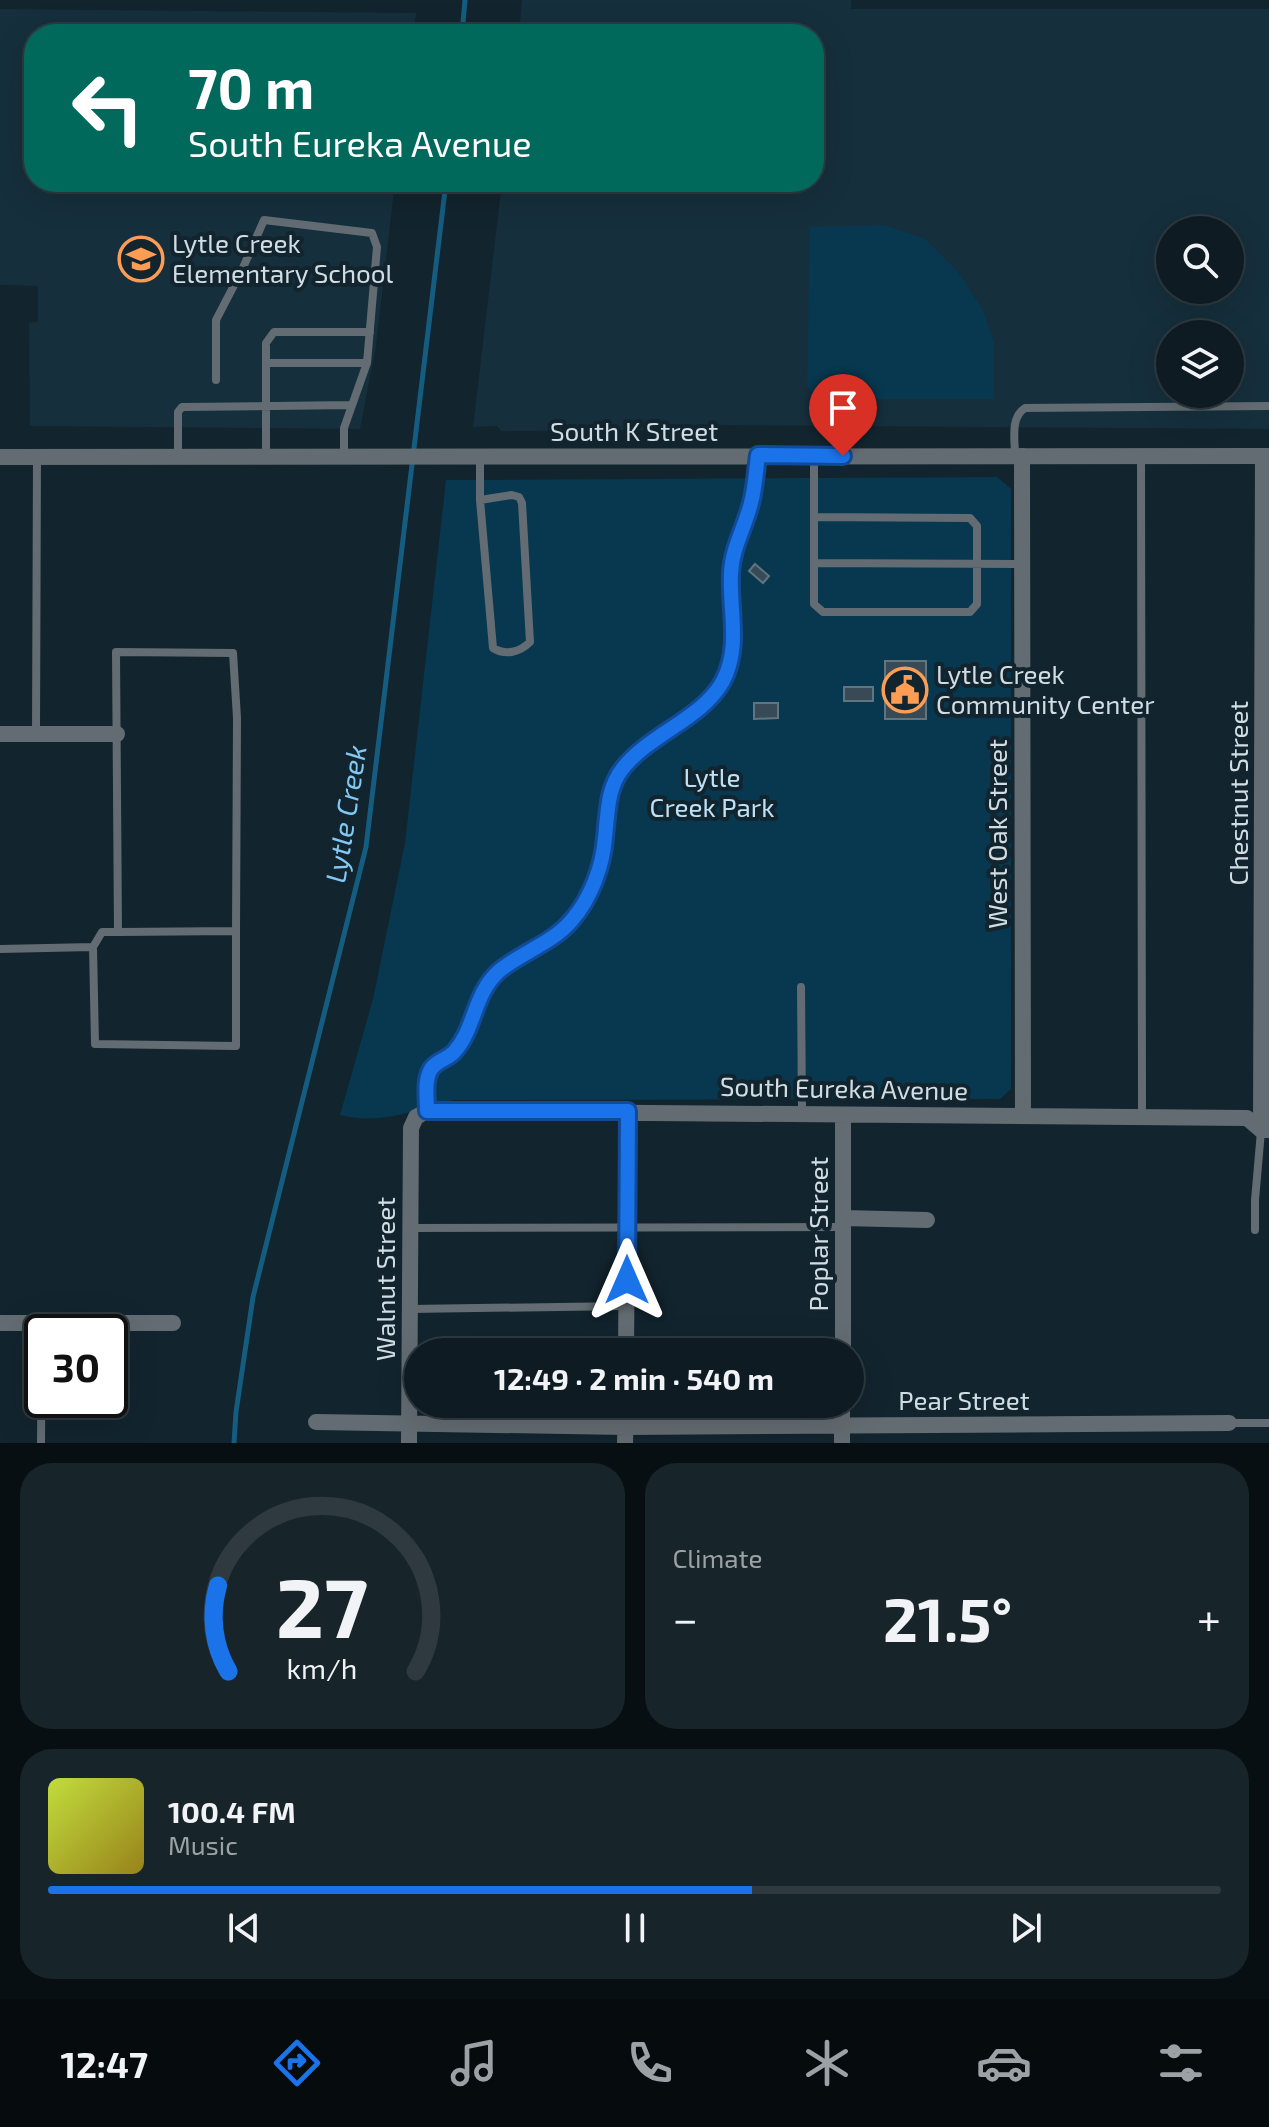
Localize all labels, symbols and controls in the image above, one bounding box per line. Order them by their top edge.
text: 70 m [188,53,314,120]
icon: left [56,56,160,160]
text: South Eureka Avenue [188,121,532,164]
map controls [1156,216,1244,408]
button: search [1156,216,1244,304]
place label: Lytle Creek Elementary School [172,227,394,288]
school or university icon: Lytle Creek Elementary School [117,235,165,283]
button: layers [1156,320,1244,408]
pin [809,374,877,456]
icon: arrive [821,386,865,430]
street label: South K Street [550,415,718,446]
place label: Lytle Creek Community Center [936,658,1155,719]
public building icon: Lytle Creek Community Center [881,666,929,714]
street label: Chestnut Street [1222,700,1253,885]
street label: West Oak Street [981,739,1012,929]
water label: Lytle Creek [317,743,373,885]
park label: Lytle Creek Park [650,761,774,822]
street label: South Eureka Avenue [720,1070,968,1105]
street label: Poplar Street [802,1156,833,1311]
street label: Walnut Street [369,1197,400,1361]
position arrow [585,1238,669,1322]
speed limit sign: 30 [24,1314,128,1418]
text: 12:49 · 2 min · 540 m [494,1360,774,1396]
street label: Pear Street [898,1384,1030,1415]
text: Climate [673,1542,762,1573]
text: 27 [276,1555,368,1655]
text: 21.5° [883,1582,1012,1654]
text: − [673,1591,698,1644]
text: + [1197,1591,1221,1644]
text: km/h [287,1650,358,1685]
text: 100.4 FM [168,1793,296,1829]
text: Music [168,1829,238,1860]
icon: previous [222,1906,266,1950]
icon: pause [613,1906,657,1950]
icon: next [1004,1906,1048,1950]
icon: directions [269,2035,325,2091]
icon: music [446,2035,502,2091]
icon: phone [622,2035,678,2091]
icon: climate [799,2035,855,2091]
icon: car [976,2035,1032,2091]
icon: filters [1153,2035,1209,2091]
text: 12:47 [60,2042,148,2085]

